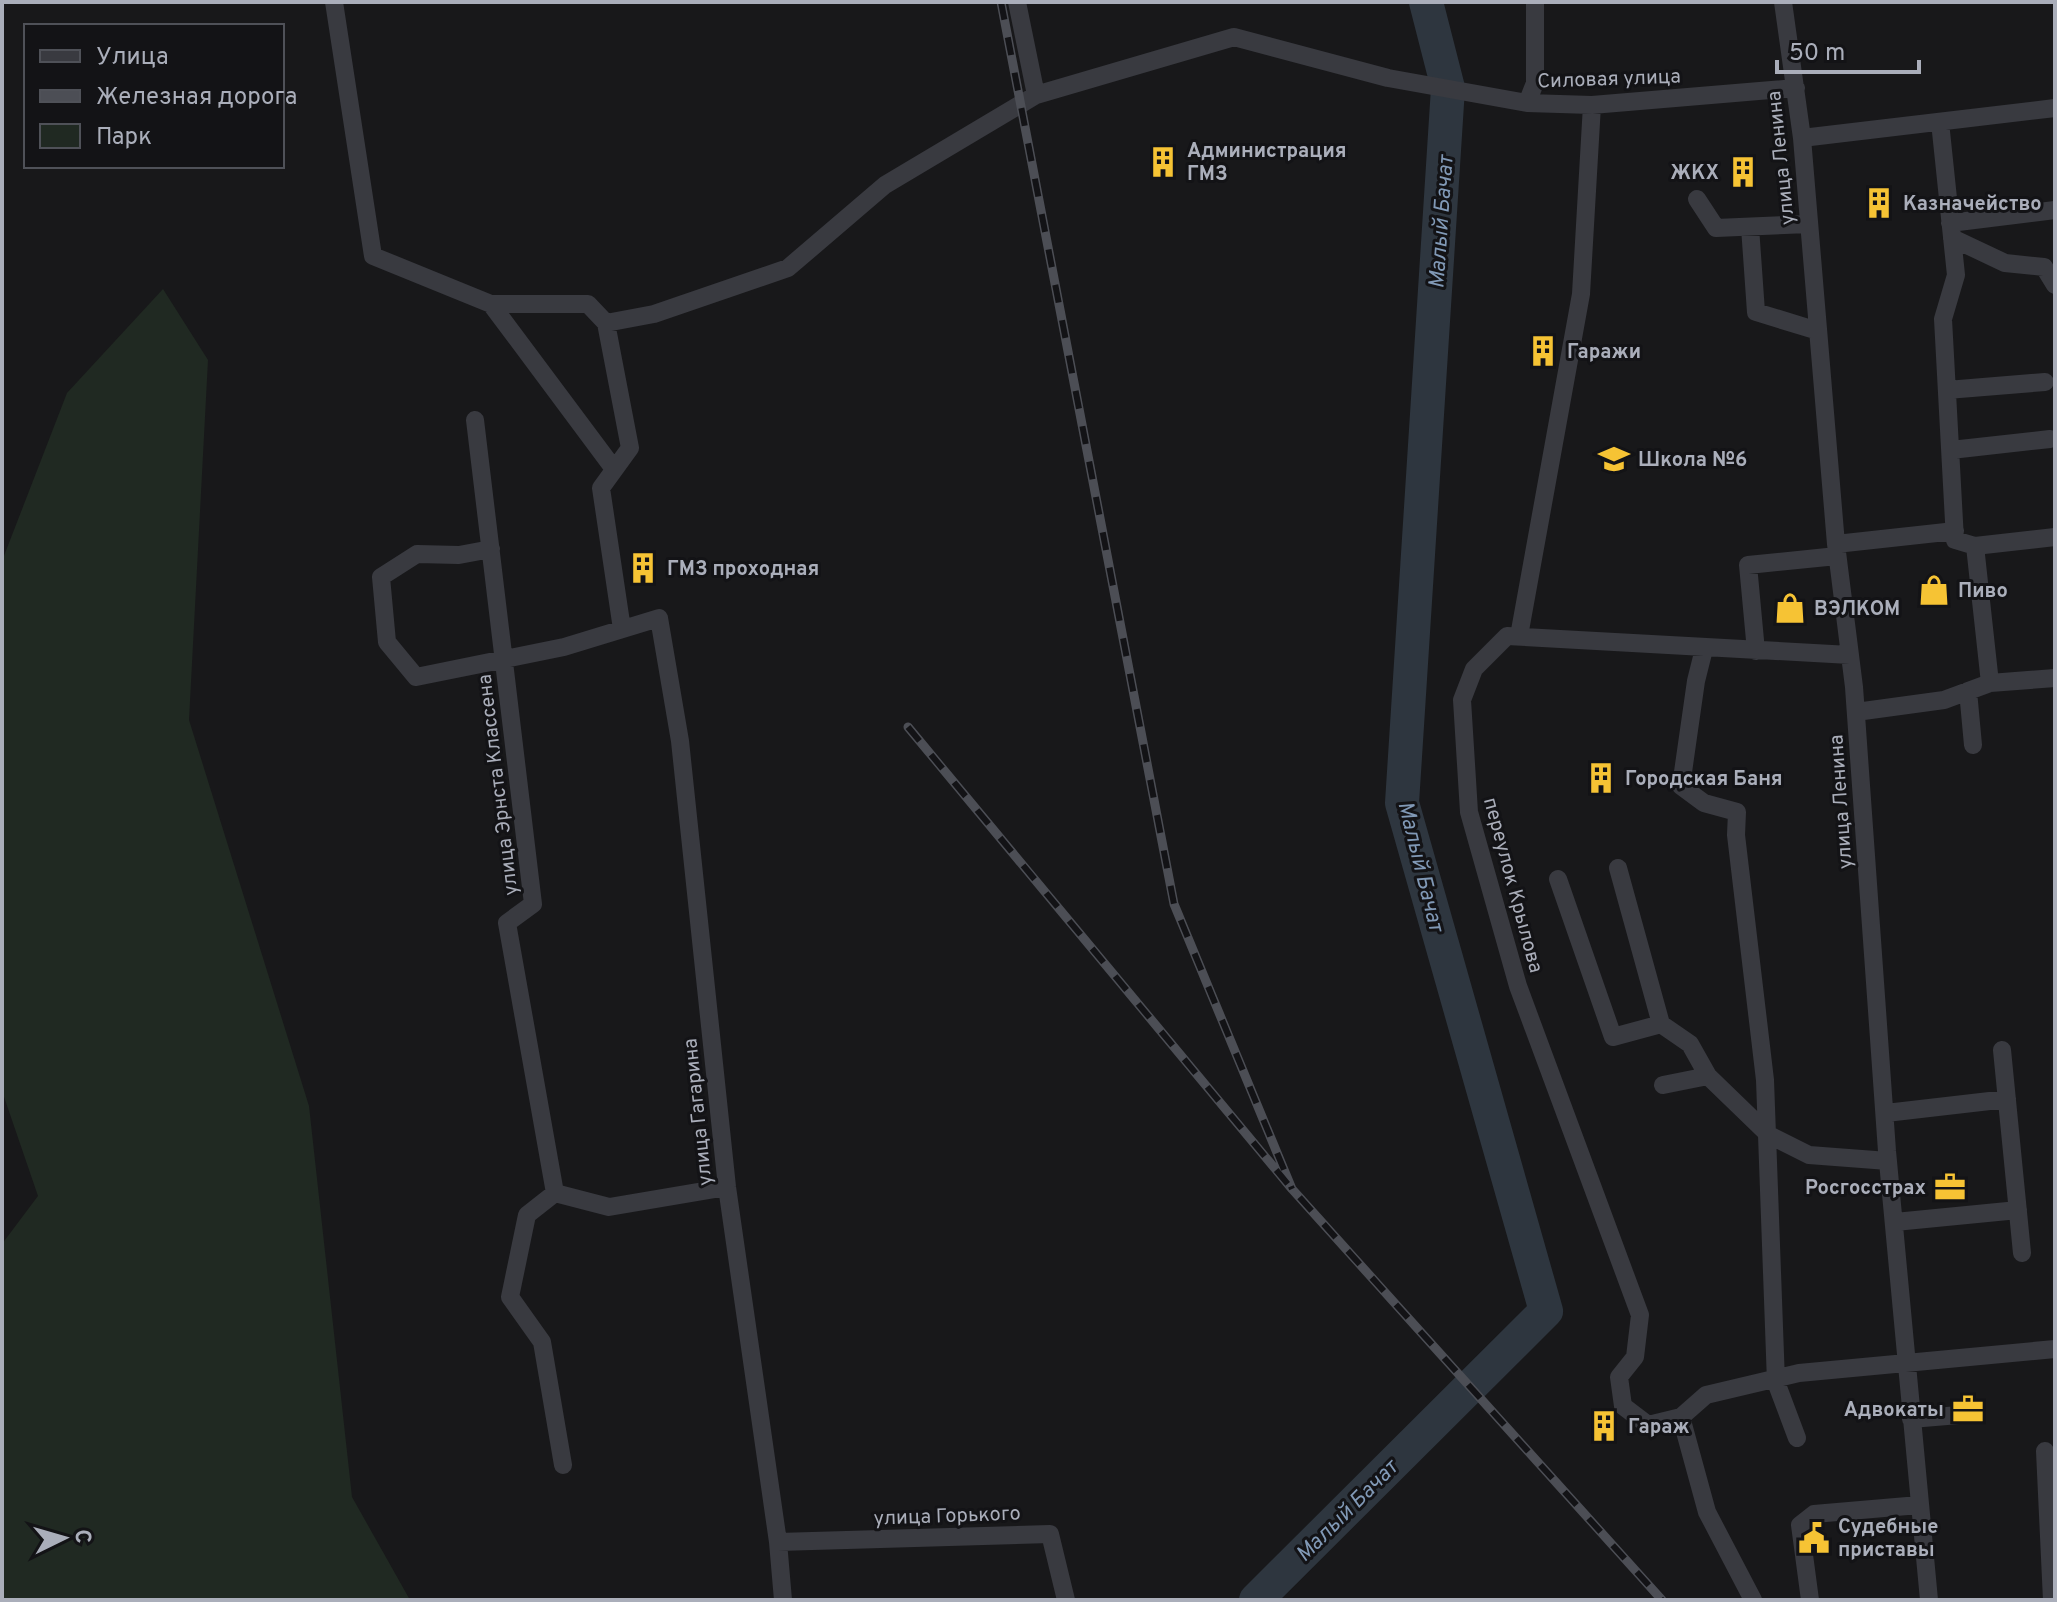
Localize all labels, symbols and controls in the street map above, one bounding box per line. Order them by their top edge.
legend [24,24,284,168]
scale bar [1777,24,1919,74]
text: 50 m [1789,39,1845,69]
text: Улица [96,43,169,73]
street label: Силовая улица [1537,64,1681,96]
text: Железная дорога [96,83,297,113]
street label: улица Ленина [1762,89,1802,226]
text: Парк [96,123,152,153]
place label: Администрация ГМЗ [1187,139,1346,188]
building icon: Администрация ГМЗ [1146,145,1180,179]
water label: Малый Бачат [1424,152,1461,290]
building icon: ЖКХ [1726,155,1760,189]
place label: ЖКХ [1670,161,1719,187]
building icon: Казначейство [1862,186,1896,220]
place label: Казначейство [1903,192,2042,218]
building icon: Гаражи [1526,334,1560,368]
place label: Гаражи [1567,340,1641,366]
school or university icon: Школа №6 [1597,442,1631,476]
place label: Школа №6 [1638,448,1747,474]
building icon: ГМЗ проходная [626,551,660,585]
place label: ГМЗ проходная [667,557,819,583]
shop icon: Пиво [1917,573,1951,607]
place label: Пиво [1958,579,2008,605]
shop icon: ВЭЛКОМ [1773,591,1807,625]
place label: ВЭЛКОМ [1814,597,1900,623]
street label: улица Эрнста Классена [473,673,525,897]
street label: улица Ленина [1824,734,1860,870]
building icon: Городская Баня [1584,761,1618,795]
place label: Городская Баня [1625,767,1783,793]
street label: переулок Крылова [1476,795,1548,976]
water label: Малый Бачат [1390,799,1449,937]
street label: улица Гагарина [678,1037,720,1187]
office icon: Росгосстрах [1933,1170,1967,1204]
place label: Росгосстрах [1805,1176,1926,1202]
office icon: Адвокаты [1951,1392,1985,1426]
place label: Адвокаты [1844,1398,1944,1424]
building icon: Гараж [1587,1409,1621,1443]
place label: Гараж [1628,1415,1690,1441]
water label: Малый Бачат [1291,1453,1406,1568]
north arrow [24,1498,104,1578]
street label: улица Горького [873,1501,1021,1533]
place label: Судебные приставы [1838,1515,1938,1564]
public building icon: Судебные приставы [1797,1521,1831,1555]
text: С [67,1528,95,1545]

